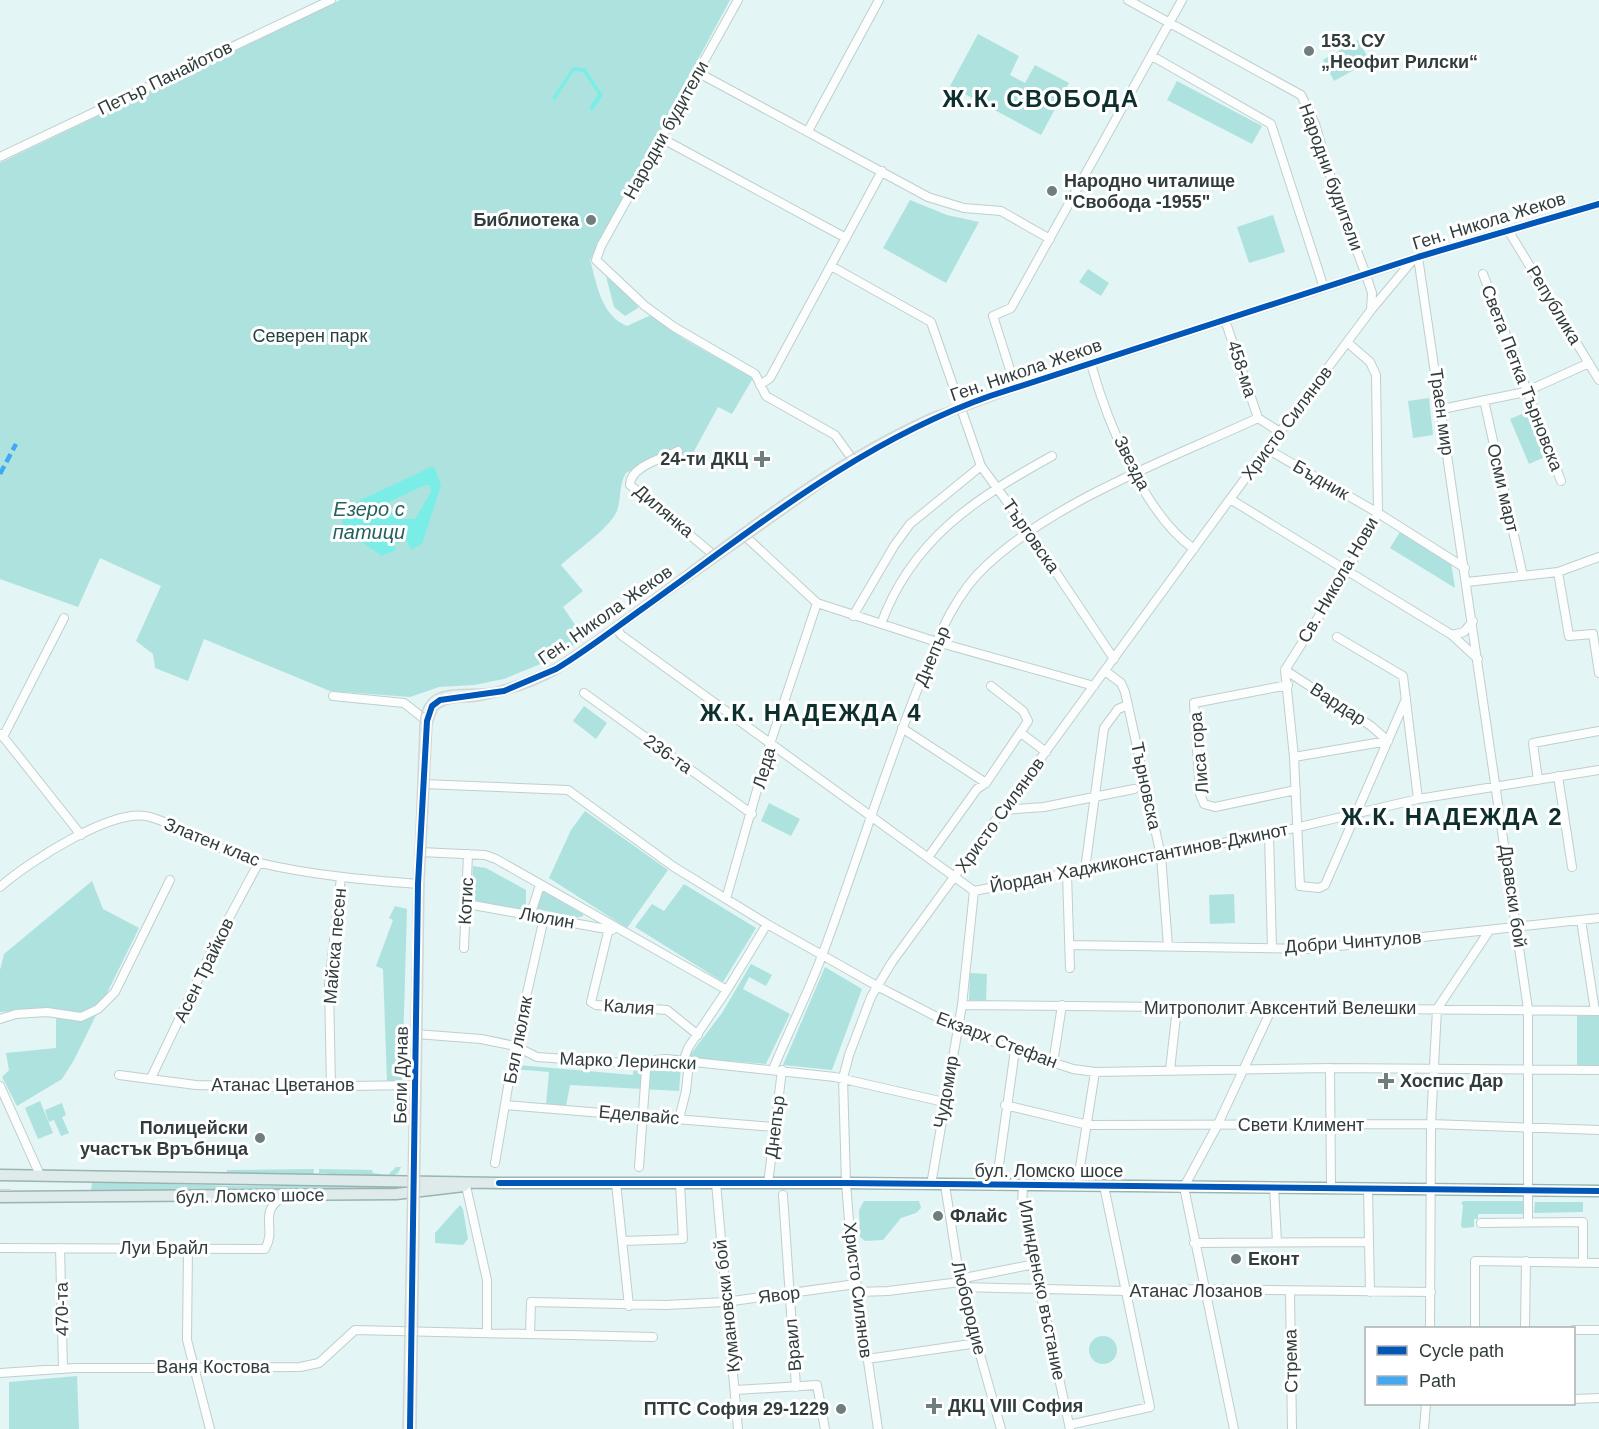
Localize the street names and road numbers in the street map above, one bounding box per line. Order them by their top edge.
street label: Петър Панайотов [95,37,235,119]
street label: Народни будители [620,57,712,203]
street label: Народни будители [1295,101,1367,253]
street label: Ген. Никола Жеков [1410,188,1568,254]
street label: Република [1523,262,1586,349]
street label: Света Петка Търновска [1477,282,1567,475]
street label: Ген. Никола Жеков [948,335,1104,405]
street label: 458-ма [1223,338,1261,401]
street label: Христо Силянов [1238,362,1336,484]
street label: Траен мир [1426,367,1458,457]
street label: Звезда [1110,433,1155,494]
street label: Осми март [1483,442,1523,534]
street label: Бъдник [1289,456,1353,504]
street label: Дилянка [630,481,698,542]
street label: Търговска [998,495,1064,577]
street label: Св. Никола Нови [1294,514,1382,646]
street label: Ген. Никола Жеков [534,561,676,669]
street label: Днепър [910,623,954,689]
street label: Вардар [1306,679,1370,729]
street label: Лиса гора [1185,710,1213,795]
street label: 236-та [640,730,697,778]
street label: Търновска [1127,740,1165,832]
street label: Леда [749,744,779,791]
street label: Христо Силянов [952,754,1048,876]
street label: Златен клас [161,814,263,870]
street label: Йордан Хаджиконстантинов-Джинот [988,818,1290,897]
street label: Дравски бой [1496,843,1530,949]
street label: Котис [455,877,477,925]
street label: Майска песен [320,887,350,1005]
street label: Люлин [518,903,576,933]
street label: Асен Трайков [170,915,238,1025]
street label: Добри Чинтулов [1284,927,1422,957]
street label: Бял люляк [500,994,536,1085]
street label: Калия [603,995,655,1019]
street label: Митрополит Авксентий Велешки [1144,998,1416,1018]
street label: Екзарх Стефан [934,1008,1060,1072]
street label: Бели Дунав [390,1026,412,1124]
street label: Марко Лерински [559,1049,697,1073]
street label: Чудомир [930,1054,962,1130]
street label: Атанас Цветанов [211,1075,355,1095]
street label: Днепър [761,1094,789,1160]
street label: Еделвайс [598,1102,680,1128]
street label: Свети Климент [1238,1115,1364,1135]
street label: бул. Ломско шосе [975,1161,1123,1181]
street label: бул. Ломско шосе [175,1185,325,1207]
street label: Илинденско въстание [1015,1198,1069,1382]
street label: Христо Силянов [840,1221,876,1359]
street label: Луи Брайл [120,1238,208,1258]
street label: Кумановски бой [710,1239,744,1373]
street label: Любородие [948,1259,990,1357]
street label: 470-та [52,1281,72,1336]
street label: Атанас Лозанов [1129,1281,1263,1301]
street label: Явор [757,1282,801,1308]
street label: Враил [781,1318,805,1372]
street label: Стрема [1280,1328,1302,1393]
street label: Ваня Костова [156,1357,271,1377]

